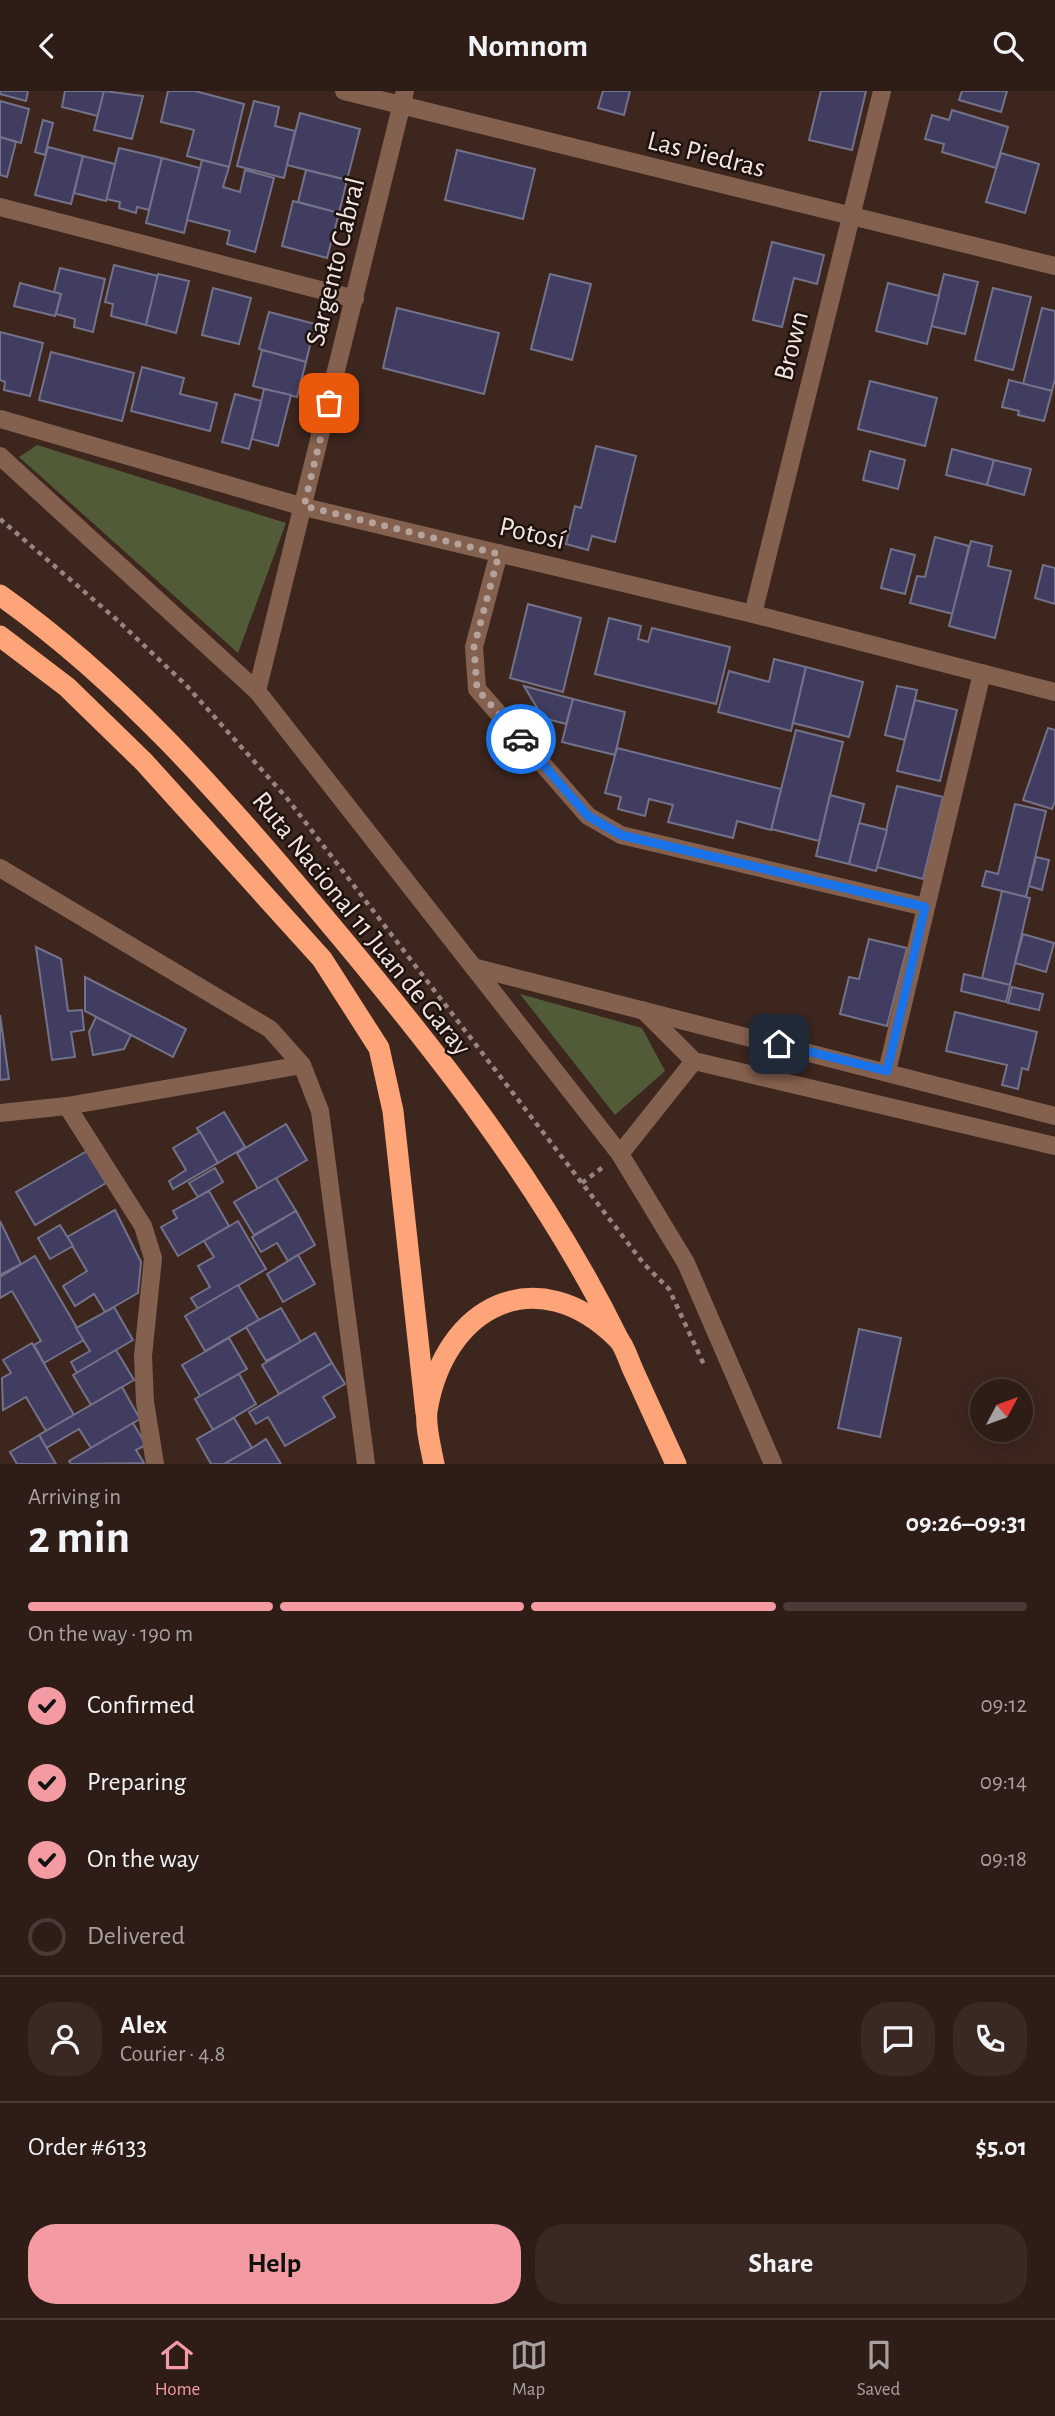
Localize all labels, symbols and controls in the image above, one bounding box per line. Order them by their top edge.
icon: back [28,27,66,65]
icon: search [989,27,1027,65]
text: Nomnom [467,30,588,62]
street label: Las Piedras [644,127,768,183]
street label: Sargento Cabral [302,175,370,349]
street label: Brown [770,308,814,384]
pin [299,373,359,433]
icon: bag [310,384,348,422]
street label: Potosí [496,513,568,555]
courier [486,704,556,774]
icon: car [502,720,540,758]
street label: Ruta Nacional 11 Juan de Garay [246,787,476,1061]
pin [749,1014,809,1074]
icon: home [760,1025,798,1063]
north arrow [970,1379,1032,1442]
map controls [970,1379,1033,1442]
text: Arriving in [28,1486,121,1509]
text: 09:26–09:31 [906,1510,1027,1536]
text: 2 min [28,1515,130,1561]
text: On the way · 190 m [28,1623,193,1646]
icon: check [28,1687,66,1725]
text: Confirmed [87,1692,195,1718]
text: 09:12 [980,1694,1027,1717]
icon: check [28,1764,66,1802]
text: Preparing [87,1769,186,1795]
text: 09:14 [980,1771,1027,1794]
icon: check [28,1841,66,1879]
text: On the way [87,1846,199,1872]
text: 09:18 [980,1848,1027,1871]
text: Delivered [87,1923,185,1949]
button: person [28,2002,102,2076]
button: chat [861,2002,935,2076]
button: phone [953,2002,1027,2076]
text: Alex [120,2012,167,2038]
text: Courier · 4.8 [120,2043,225,2066]
text: Order #6133 [28,2134,147,2160]
text: $5.01 [975,2134,1027,2160]
button: Help [28,2224,521,2304]
button: Share [535,2224,1027,2304]
tab: Home [155,2336,200,2401]
tab: Map [510,2336,548,2401]
tab: Saved [857,2336,900,2401]

